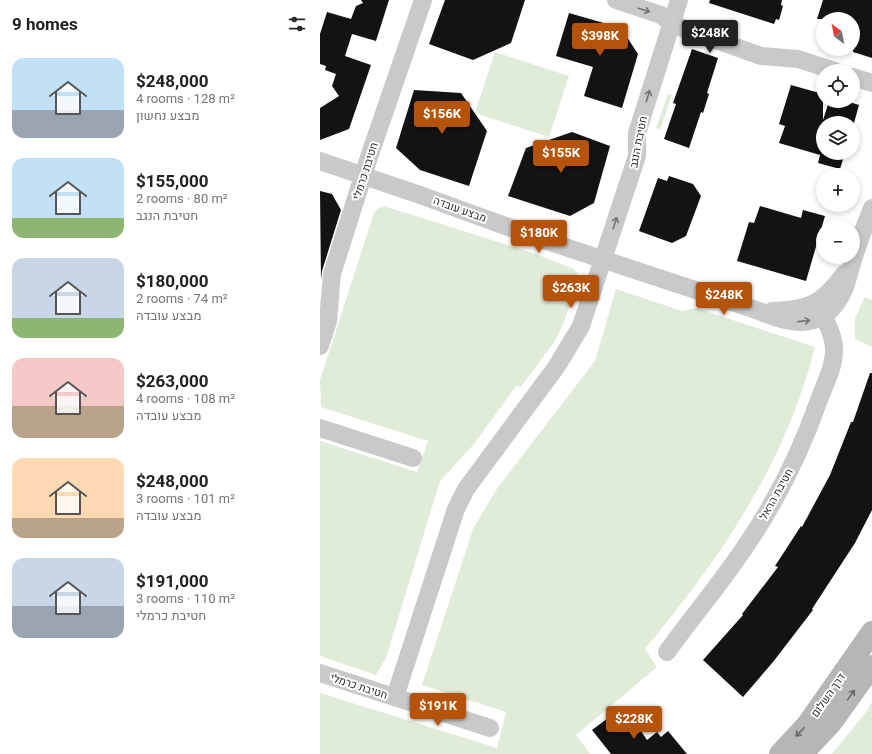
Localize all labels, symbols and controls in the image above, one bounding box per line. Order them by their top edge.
one-way arrow [638,6,650,14]
north arrow [816,12,860,56]
map controls [816,12,860,264]
icon: filters [286,13,308,35]
text: 9 homes [12,14,78,34]
pin: $248K [682,20,738,54]
pin: $398K [572,23,628,57]
text: $248K [691,25,729,40]
text: $398K [581,28,619,43]
button: locate [816,64,860,108]
text: $248,000 [136,71,208,91]
icon: home [44,74,92,122]
one-way arrow [645,89,652,102]
text: 4 rooms · 128 m² [136,91,235,106]
pin: $156K [414,101,470,135]
text: $156K [423,106,461,121]
text: מבצע נחשון [136,108,199,123]
street label: חטיבת הנגב [627,115,650,169]
button: layers [816,116,860,160]
pin: $155K [533,140,589,174]
street label: חטיבת כרמלי [350,141,381,201]
text: $155K [542,145,580,160]
button: + [816,168,860,212]
text: $155,000 [136,171,208,191]
icon: home [44,174,92,222]
text: 2 rooms · 80 m² [136,191,228,206]
street label: מבצע עובדה [432,194,488,225]
text: חטיבת הנגב [136,208,198,223]
one-way arrow [612,217,619,230]
pin: $180K [511,220,567,254]
button: − [816,220,860,264]
text: $180K [520,225,558,240]
text: $180,000 [136,271,208,291]
icon: home [44,274,92,322]
pin: $263K [543,275,599,309]
text: $263K [552,280,590,295]
pin: $248K [696,282,752,316]
text: $248K [705,287,743,302]
text: 2 rooms · 74 m² [136,291,228,306]
text: מבצע עובדה [136,308,202,323]
one-way arrow [797,318,810,325]
text: $263,000 [136,371,208,391]
icon: home [44,374,92,422]
text: 4 rooms · 108 m² [136,391,235,406]
text: מבצע עובדה [136,408,202,423]
street label: חטיבת הראל [757,466,796,522]
text: $248,000 [136,471,208,491]
icon: home [44,474,92,522]
text: 3 rooms · 101 m² [136,491,235,506]
text: מבצע עובדה [136,508,202,523]
text: $191,000 [136,571,208,591]
icon: home [44,574,92,622]
text: 3 rooms · 110 m² [136,591,235,606]
text: חטיבת כרמלי [136,608,206,623]
street label: חטיבת כרמלי [329,671,389,702]
street label: דרך השלום [809,671,848,720]
one-way arrow [847,690,855,701]
pin: $191K [410,693,466,727]
text: $191K [419,698,457,713]
pin: $228K [606,706,662,740]
text: $228K [615,711,653,726]
one-way arrow [796,727,805,737]

